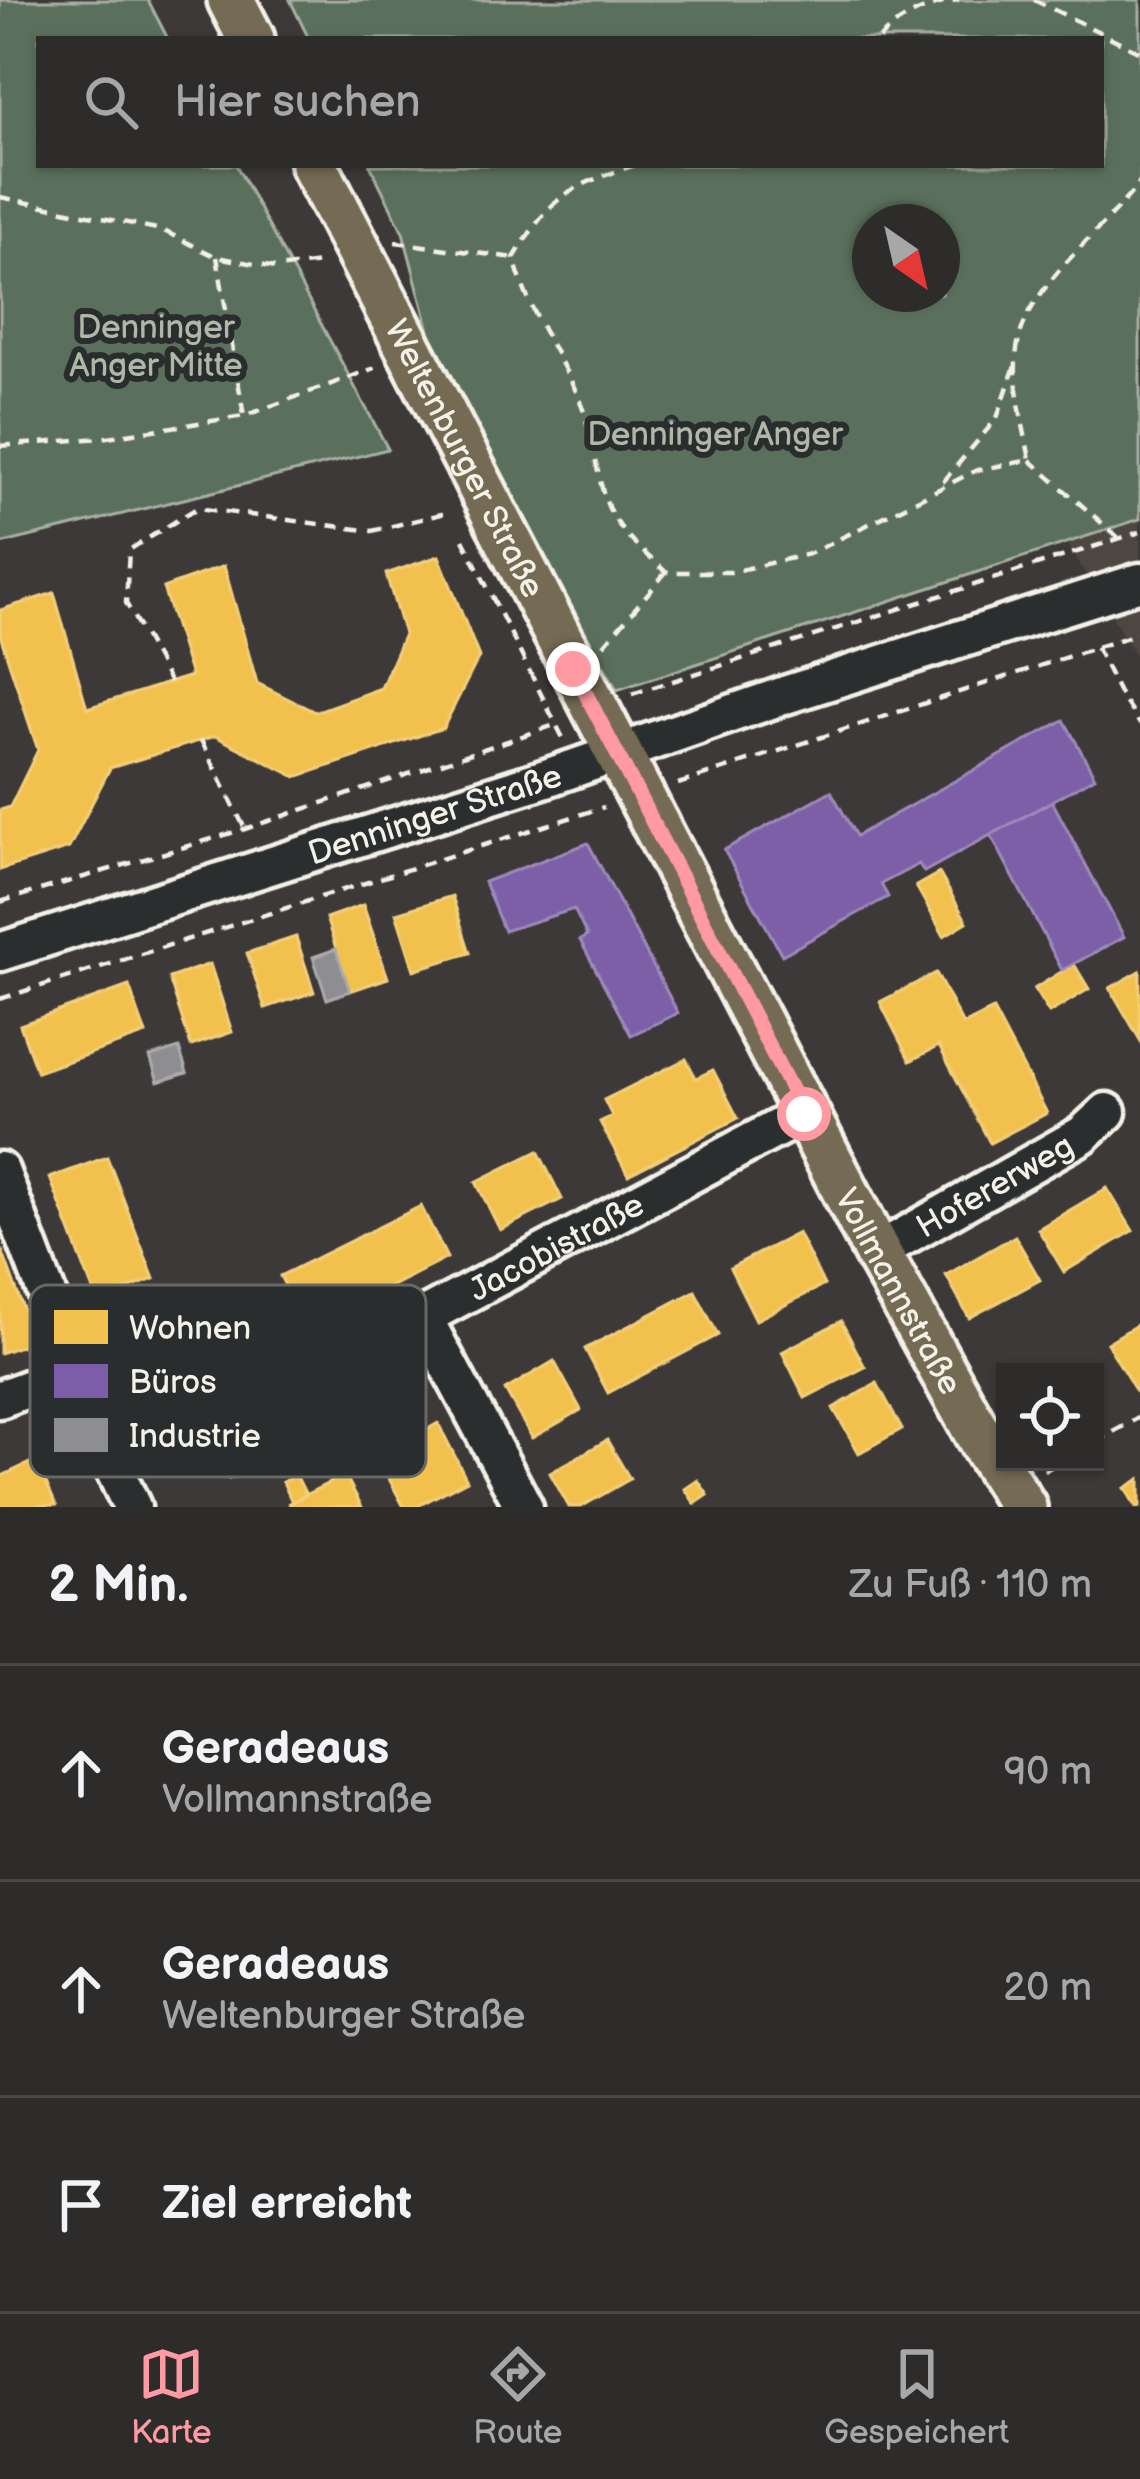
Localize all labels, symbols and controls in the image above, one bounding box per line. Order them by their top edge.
search box [36,36,1104,168]
icon: search [78,69,144,135]
text: Hier suchen [174,75,421,130]
north arrow [852,204,960,312]
park label: Denninger Anger Mitte [69,308,243,386]
street label: Weltenburger Straße [375,313,552,605]
park label: Denninger Anger [587,415,844,455]
route end [546,642,600,696]
street label: Denninger Straße [303,756,567,875]
route start [777,1087,831,1141]
street label: Hofererweg [910,1126,1081,1247]
street label: Vollmannstraße [825,1182,970,1402]
street label: Jacobistraße [463,1185,651,1311]
legend [30,1285,426,1477]
text: Wohnen [129,1309,251,1349]
text: Büros [129,1363,217,1403]
map controls [996,1363,1104,1471]
button: locate [996,1363,1104,1471]
text: Industrie [129,1417,261,1457]
text: 2 Min. [48,1555,188,1616]
text: Zu Fuß · 110 m [849,1562,1092,1609]
text: Geradeaus [162,1722,389,1777]
icon: ahead [48,1740,114,1806]
text: 90 m [1004,1749,1092,1796]
text: Vollmannstraße [162,1777,432,1824]
text: Geradeaus [162,1938,389,1993]
icon: ahead [48,1956,114,2022]
text: 20 m [1003,1965,1092,2012]
text: Weltenburger Straße [162,1993,525,2040]
icon: arrive [48,2172,114,2238]
text: Ziel erreicht [162,2177,412,2232]
tab: Karte [131,2341,212,2453]
tab: Route [473,2341,562,2453]
tab: Gespeichert [824,2341,1009,2453]

